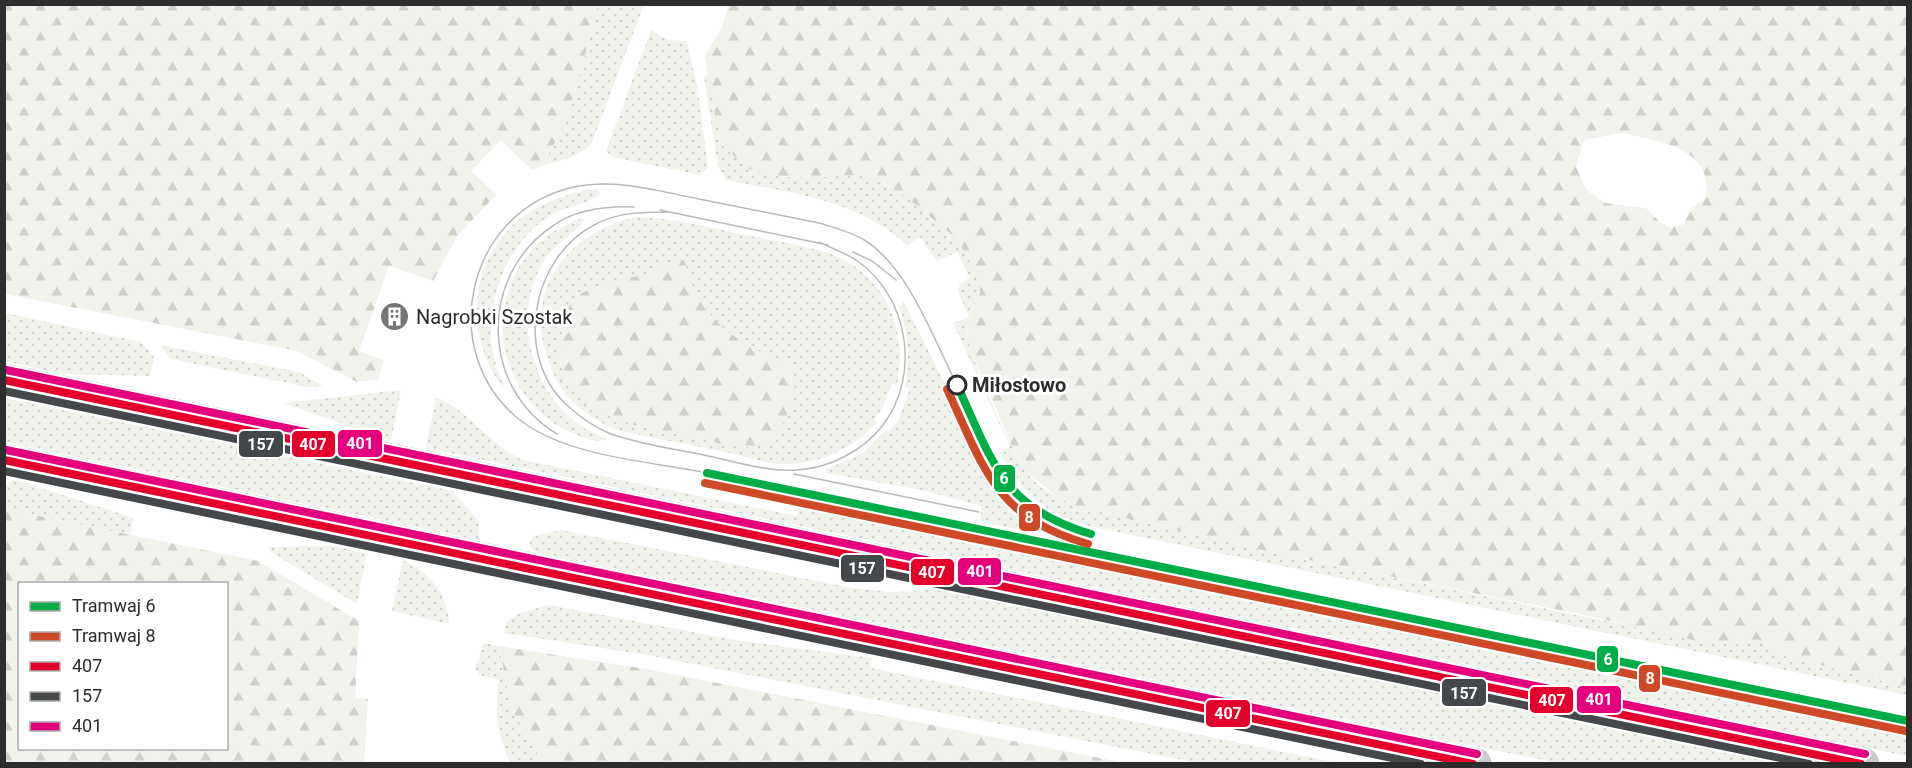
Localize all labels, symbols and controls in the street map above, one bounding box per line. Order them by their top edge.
building icon: Nagrobki Szostak [379,301,411,333]
place label: Nagrobki Szostak [416,305,573,329]
place label: Miłostowo [972,373,1066,397]
marker: Miłostowo [947,375,967,395]
line badge: 401 [337,429,383,458]
line badge: 157 [238,430,284,458]
line badge: 407 [291,430,336,458]
text: 401 [346,434,374,453]
text: 157 [247,435,275,454]
text: 407 [299,435,327,454]
line badge: 6 [993,464,1016,493]
text: 6 [999,469,1009,488]
line badge: 8 [1018,503,1041,532]
text: 8 [1024,508,1034,527]
line badge: 157 [840,554,885,583]
line badge: 401 [957,557,1002,586]
line badge: 407 [910,558,955,586]
text: 157 [848,559,876,578]
text: 401 [966,562,994,581]
text: 407 [918,563,946,582]
legend [18,582,228,750]
text: Tramwaj 6 [72,595,156,616]
text: Tramwaj 8 [72,625,156,646]
line badge: 6 [1596,645,1619,673]
text: 6 [1603,650,1613,669]
text: 407 [72,655,102,676]
line badge: 8 [1638,664,1661,693]
text: 8 [1645,669,1655,688]
line badge: 157 [1441,678,1487,707]
text: 157 [1450,684,1478,703]
text: 157 [72,685,102,706]
line badge: 401 [1576,685,1622,714]
line badge: 407 [1529,686,1574,714]
text: 401 [1585,690,1613,709]
text: 407 [1538,691,1566,710]
line badge: 407 [1205,699,1251,728]
text: 407 [1214,704,1242,723]
text: 401 [72,715,102,736]

